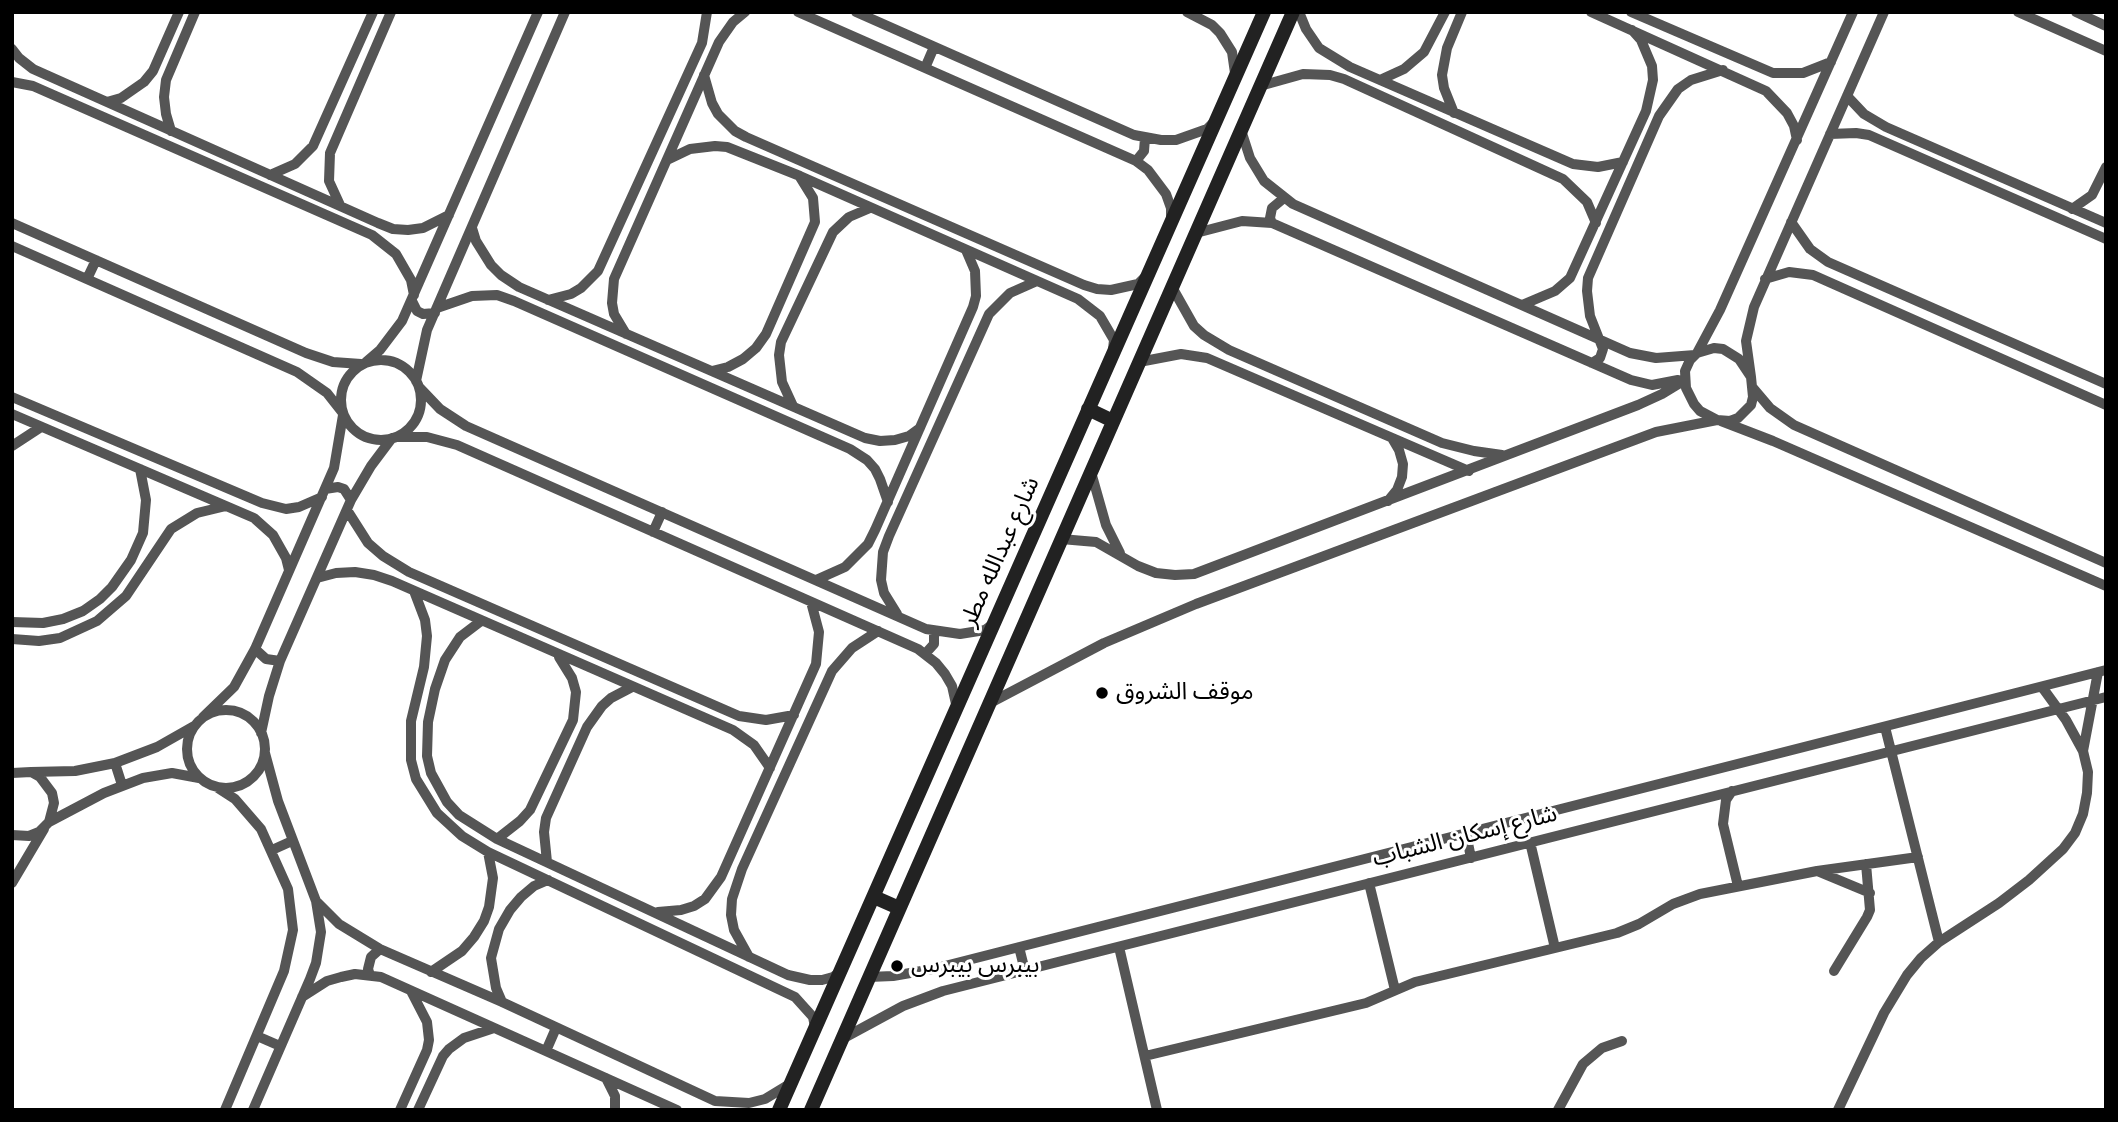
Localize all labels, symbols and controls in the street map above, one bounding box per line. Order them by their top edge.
street label: شارع عبدالله مطر [955,473,1047,631]
place label: موقف الشروق [1116,679,1254,707]
marker: موقف الشروق [1094,685,1110,701]
street label: شارع إسكان الشباب [1370,800,1560,874]
place label: بيبرس بيبرس [911,952,1039,980]
marker: بيبرس بيبرس [889,958,905,974]

